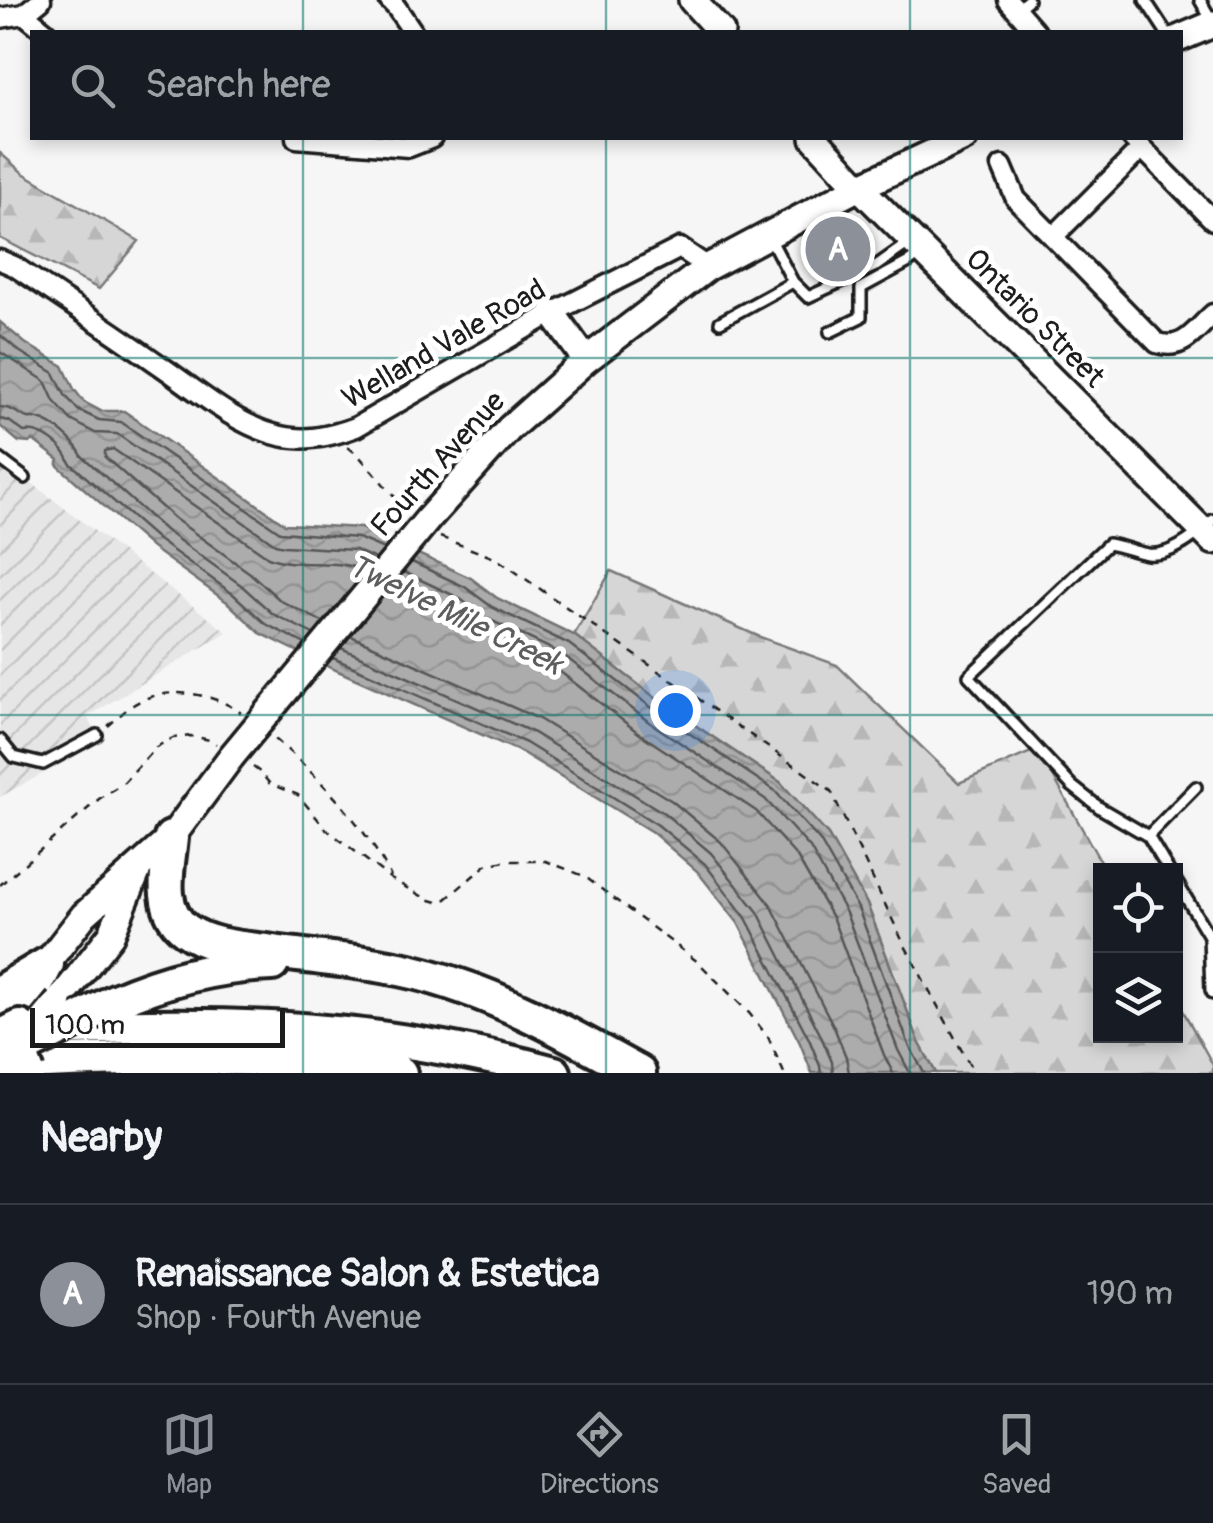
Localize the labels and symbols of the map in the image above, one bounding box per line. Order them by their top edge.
pin: A [806,212,870,286]
street label: Ontario Street [958,241,1113,396]
street label: Welland Vale Road [336,271,552,417]
street label: Fourth Avenue [363,383,513,545]
water label: Twelve Mile Creek [341,546,571,685]
your location [650,685,701,736]
scale bar [30,1003,285,1048]

